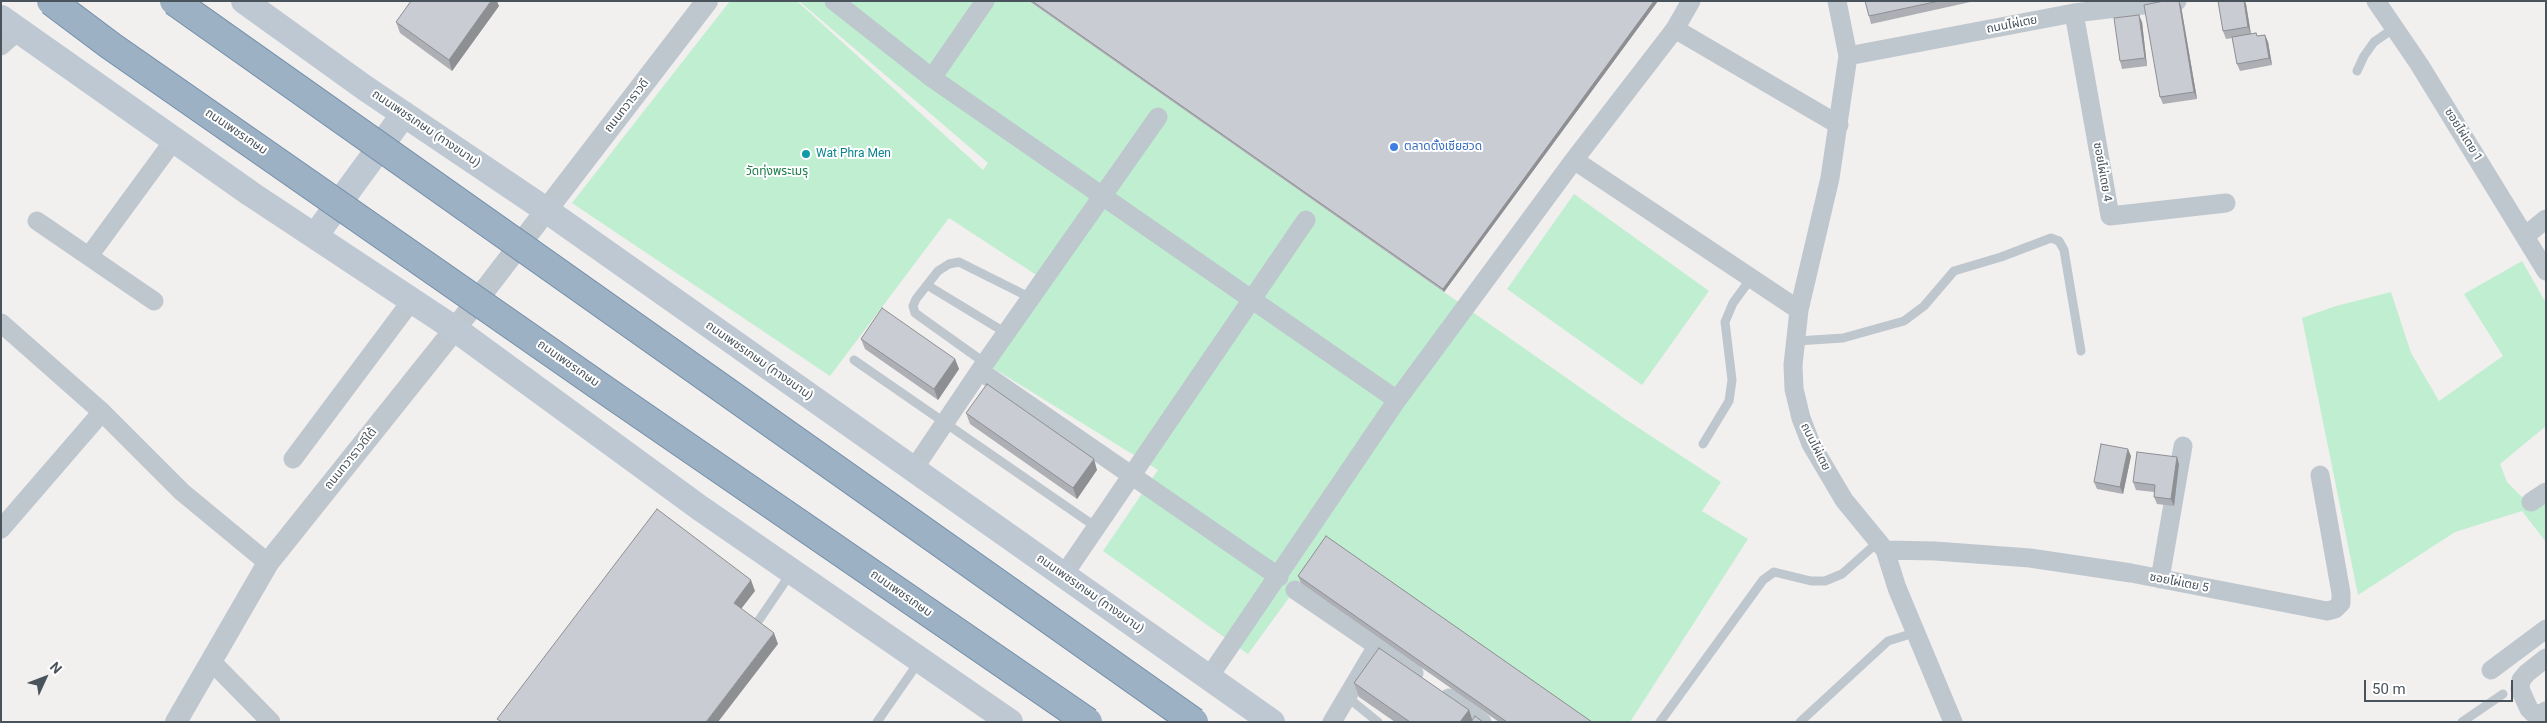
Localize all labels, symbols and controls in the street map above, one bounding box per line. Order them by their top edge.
street label: ถนนไผ่เตย [1985,13,2039,37]
street label: ถนนทวาราวดี [602,76,652,136]
street label: ถนนเพชรเกษม (ทางขนาน) [369,87,483,171]
street label: ถนนเพชรเกษม [202,106,270,158]
street label: ซอยไผ่เตย 1 [2441,106,2485,164]
place label: ตลาดตั้งเซียฮวด [1404,140,1482,154]
marker: ตลาดตั้งเซียฮวด [1388,141,1400,153]
street label: ซอยไผ่เตย 4 [2090,141,2114,203]
place label: Wat Phra Men [816,147,891,161]
marker: Wat Phra Men [800,148,812,160]
park label: วัดทุ่งพระเมรุ [746,165,808,179]
street label: ถนนเพชรเกษม (ทางขนาน) [702,318,816,404]
street label: ถนนเพชรเกษม [534,338,602,390]
street label: ถนนไผ่เตย [1797,421,1833,473]
street label: ถนนทวาราวดีใต้ [322,425,380,493]
street label: ถนนเพชรเกษม (ทางขนาน) [1033,551,1147,637]
street label: ถนนเพชรเกษม [867,568,935,620]
street label: ซอยไผ่เตย 5 [2148,570,2210,596]
north arrow [20,653,70,703]
text: N [47,659,65,677]
scale bar [2367,670,2516,702]
text: 50 m [2372,680,2406,698]

